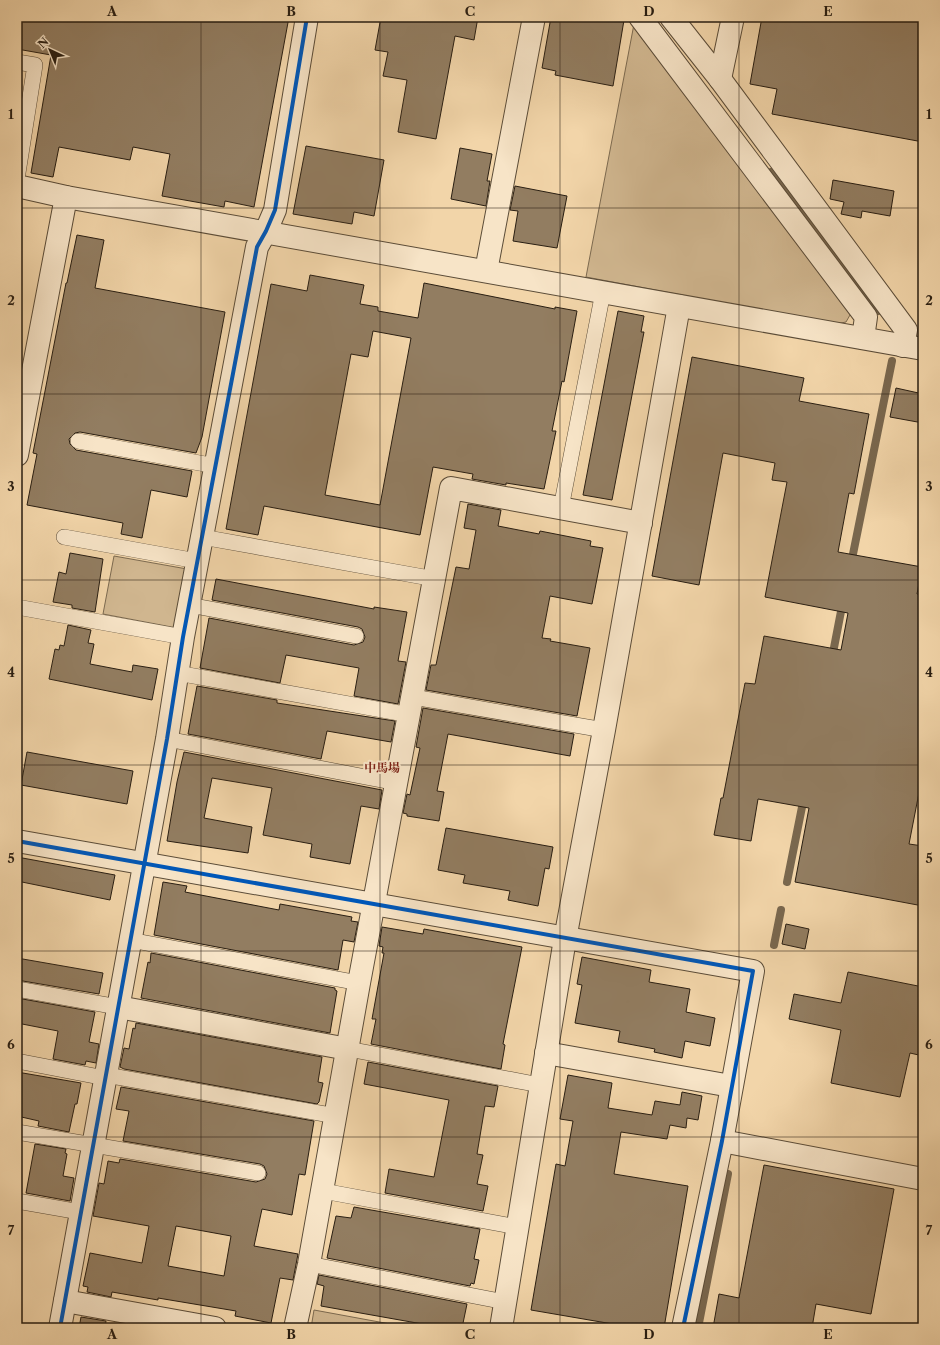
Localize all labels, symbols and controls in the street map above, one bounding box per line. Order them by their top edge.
text: A [106,3,118,19]
text: B [286,3,296,19]
text: C [465,3,475,19]
text: D [643,3,655,19]
text: E [823,3,833,19]
north arrow [30,30,70,70]
text: N [35,34,52,51]
text: 1 [8,106,14,122]
text: 1 [926,106,932,122]
text: 2 [7,292,15,308]
text: 2 [925,292,933,308]
text: 3 [7,478,15,494]
text: 3 [925,478,933,494]
text: 4 [7,664,15,680]
text: 4 [925,664,933,680]
district label: 中馬場 [364,760,400,775]
text: 5 [7,850,15,866]
text: 5 [925,850,933,866]
text: 6 [7,1036,15,1052]
text: 6 [925,1036,933,1052]
text: 7 [8,1222,15,1238]
text: 7 [926,1222,933,1238]
text: A [106,1326,118,1342]
text: B [286,1326,296,1342]
text: C [465,1326,475,1342]
text: D [643,1326,655,1342]
text: E [823,1326,833,1342]

